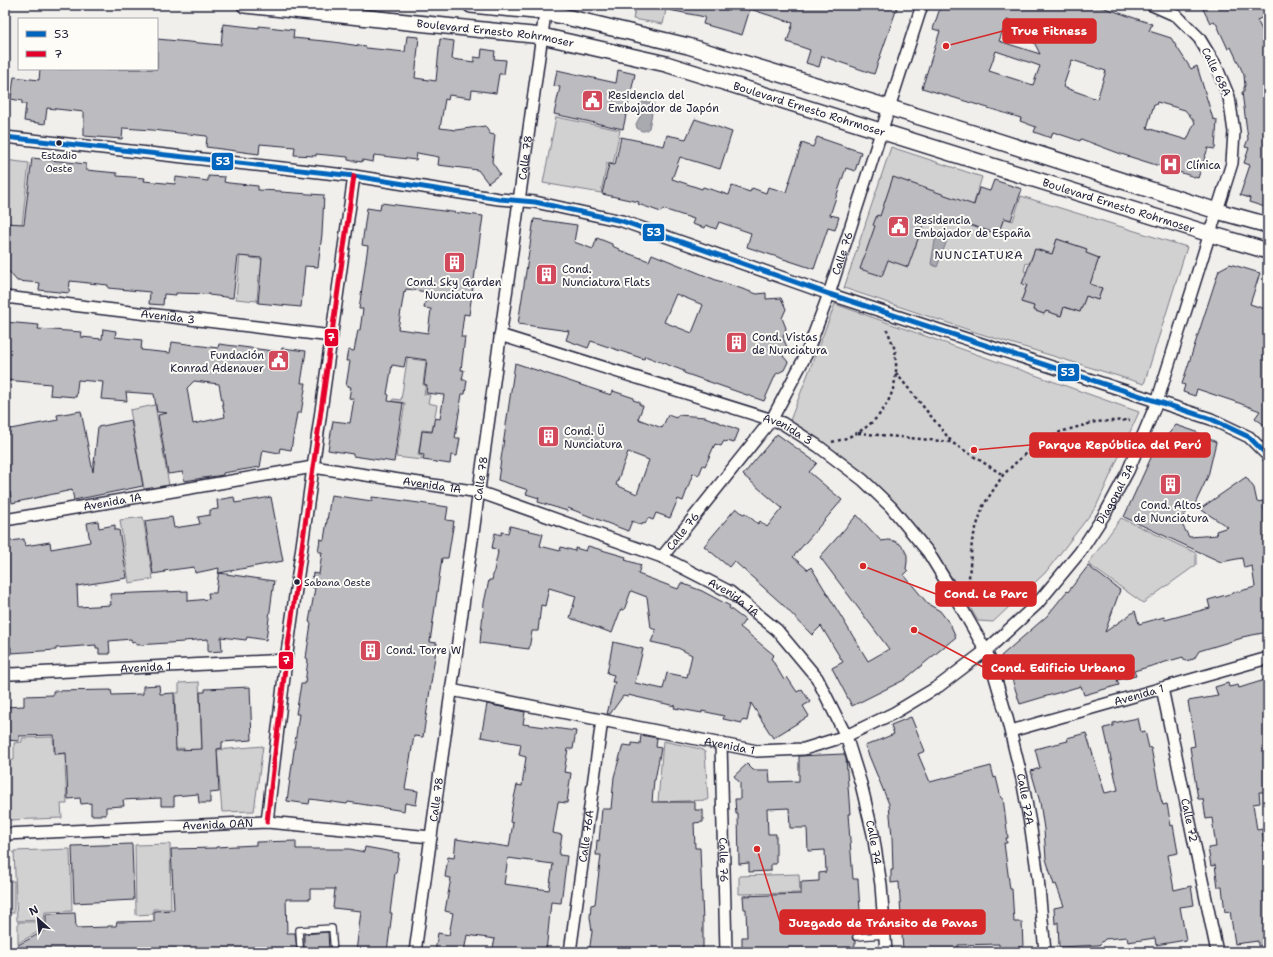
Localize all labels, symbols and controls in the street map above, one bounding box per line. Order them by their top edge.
street label: Boulevard Ernesto Rohrmoser [416,15,576,51]
legend [18,18,158,70]
callout: True Fitness [1003,19,1096,43]
text: True Fitness [1011,23,1087,39]
text: 53 [54,26,69,42]
street label: Calle 68A [1198,45,1234,99]
text: 7 [54,46,62,62]
street label: Boulevard Ernesto Rohrmoser [731,78,887,140]
public building icon: Residencia del Embajador de Japón [580,88,606,114]
place label: Residencia del Embajador de Japón [608,88,719,116]
street label: Calle 78 [515,134,536,181]
marker: Estadio Oeste [54,138,64,148]
place label: Estadio Oeste [41,149,77,175]
line badge: 53 [211,152,234,171]
hospital icon: Clínica [1157,152,1183,178]
text: 53 [216,154,231,169]
place label: Clínica [1186,158,1221,173]
street label: Boulevard Ernesto Rohrmoser [1041,175,1197,236]
public building icon: Residencia Embajador de España [886,213,912,239]
place label: Residencia Embajador de España [914,213,1031,241]
line badge: 53 [642,223,665,242]
text: 53 [647,225,662,240]
street label: Calle 76 [828,230,856,277]
district label: NUNCIATURA [934,247,1024,263]
building icon: Cond. Sky Garden Nunciatura [441,249,467,275]
building icon: Cond. Nunciatura Flats [534,262,560,288]
place label: Cond. Nunciatura Flats [562,262,650,290]
place label: Cond. Sky Garden Nunciatura [407,275,502,303]
street label: Avenida 3 [140,306,196,327]
line badge: 7 [324,328,339,347]
text: 7 [327,330,335,345]
building icon: Cond. Vistas de Nunciatura [724,330,750,356]
place label: Cond. Vistas de Nunciatura [752,330,827,358]
place label: Fundación Konrad Adenauer [170,348,264,376]
public building icon: Fundación Konrad Adenauer [266,348,292,374]
line badge: 53 [1057,363,1080,382]
text: 53 [1061,365,1076,380]
street label: Avenida 3 [761,410,815,448]
building icon: Cond. Ü Nunciatura [535,424,561,450]
place label: Cond. Ü Nunciatura [564,424,622,452]
callout: Parque República del Perú [1030,433,1210,457]
text: Parque República del Perú [1038,437,1202,453]
street label: Calle 78 [470,455,491,502]
street label: Diagonal 3A [1093,462,1138,527]
building icon: Cond. Altos de Nunciatura [1158,472,1184,498]
street label: Avenida 1A [402,473,462,497]
street label: Avenida 1A [82,489,143,514]
place label: Cond. Altos de Nunciatura [1133,498,1209,526]
street label: Calle 76 [663,509,702,553]
street label: Avenida 1A [706,575,762,620]
place label: Sabana Oeste [304,576,371,589]
marker: Sabana Oeste [292,577,302,587]
callout: Cond. Le Parc [936,582,1036,606]
text: Cond. Le Parc [944,586,1028,602]
building icon: Cond. Torre W [358,637,384,663]
place label: Cond. Torre W [386,643,462,658]
line badge: 7 [278,651,294,670]
text: 7 [282,653,290,668]
callout: Cond. Edificio Urbano [983,655,1134,679]
street label: Avenida 1 [120,658,172,676]
text: Cond. Edificio Urbano [991,660,1125,676]
street label: Avenida 1 [1112,680,1166,709]
street label: Avenida 1 [703,733,756,758]
street label: Calle 72A [1013,772,1038,826]
street label: Calle 78 [426,776,447,823]
street label: Calle 72 [1178,797,1201,843]
street label: Calle 76A [575,809,597,863]
street label: Avenida 0AN [182,815,254,833]
street label: Calle 74 [862,819,885,866]
street label: Calle 76 [716,837,732,883]
north arrow [18,899,58,939]
text: N [26,902,41,919]
callout: Juzgado de Tránsito de Pavas [780,910,985,934]
text: Juzgado de Tránsito de Pavas [788,915,978,931]

